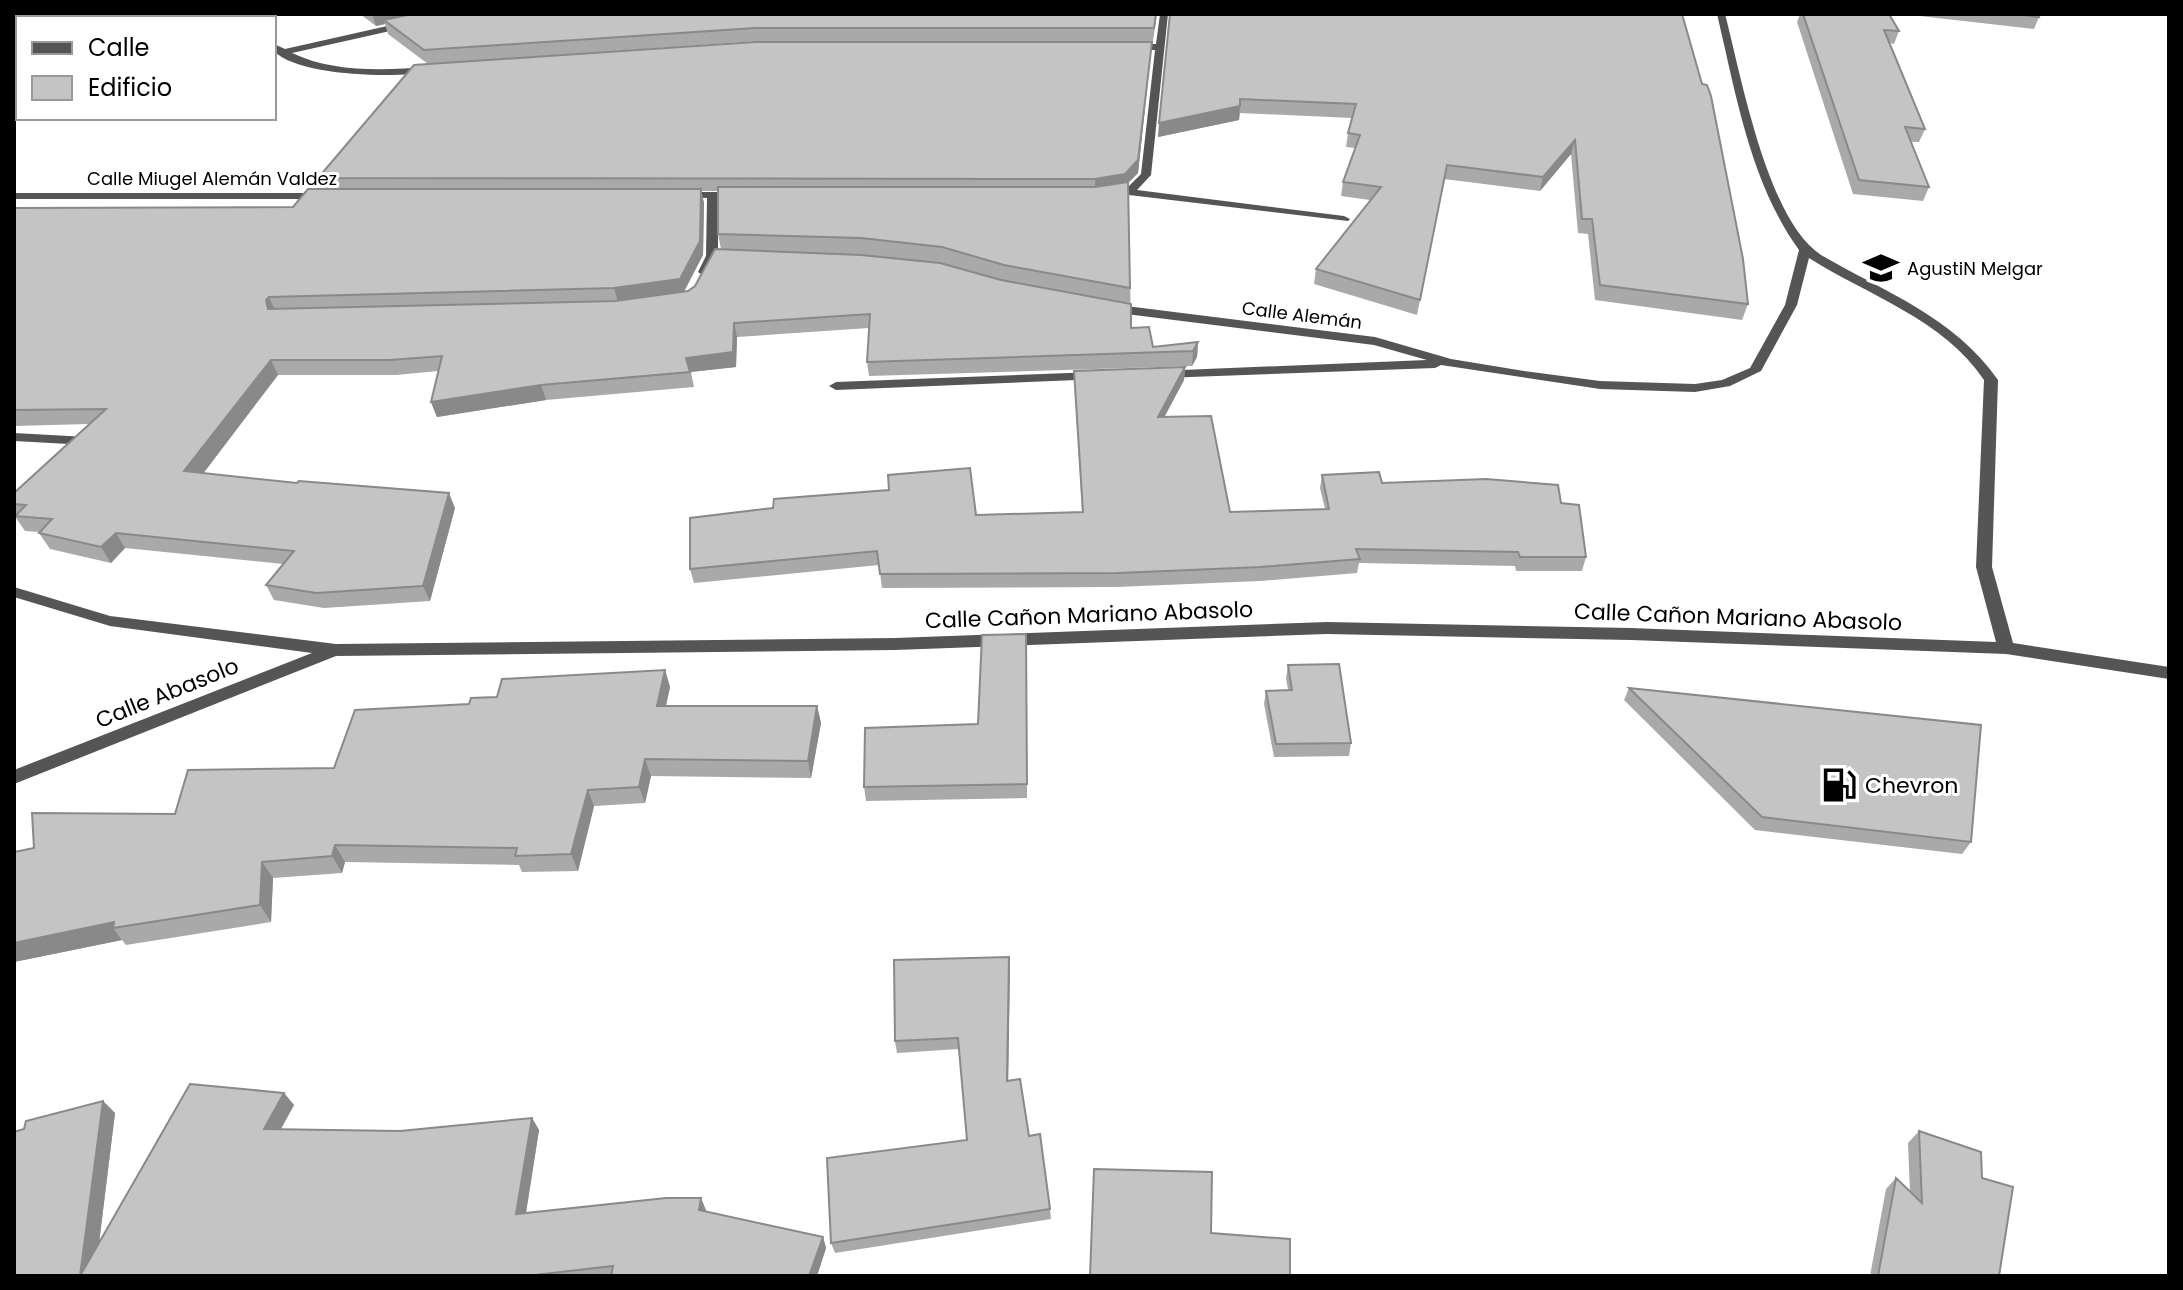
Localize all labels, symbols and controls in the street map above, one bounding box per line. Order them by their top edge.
legend [16,16,276,120]
text: Calle [88,31,149,64]
text: Edificio [88,71,172,104]
street label: Calle Miugel Alemán Valdez [87,166,337,191]
school or university icon: AgustiN Melgar [1862,249,1900,287]
place label: AgustiN Melgar [1907,256,2043,281]
street label: Calle Alemán [1241,295,1363,335]
street label: Calle Cañon Mariano Abasolo [924,594,1254,636]
street label: Calle Cañon Mariano Abasolo [1573,596,1903,638]
street label: Calle Abasolo [91,650,243,736]
fuel station icon: Chevron [1820,766,1858,804]
place label: Chevron [1865,770,1958,801]

